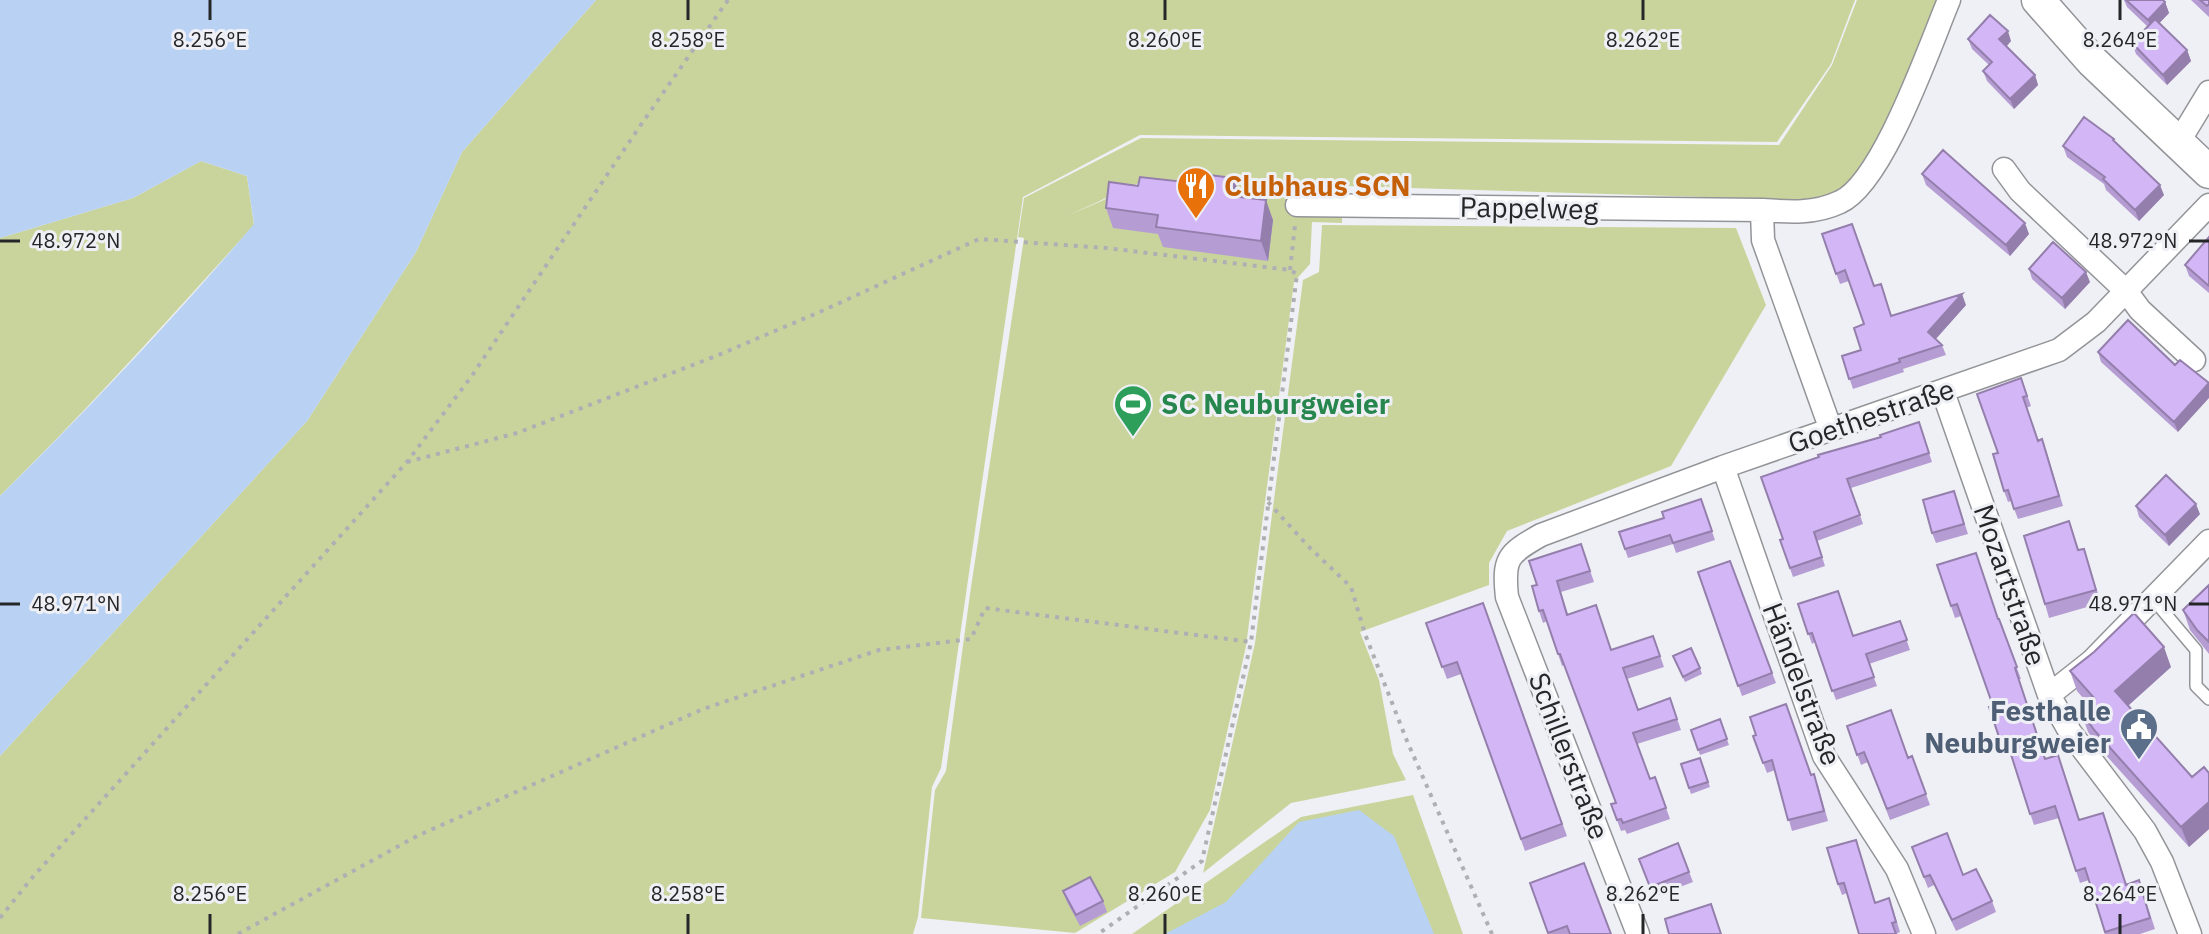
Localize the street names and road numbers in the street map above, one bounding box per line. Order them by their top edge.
street label: Pappelweg [1459,188,1599,227]
street label: Goethestraße [1783,370,1959,461]
street label: Mozartstraße [1966,499,2055,670]
street label: Händelstraße [1754,597,1850,771]
street label: Schillerstraße [1521,667,1618,844]

